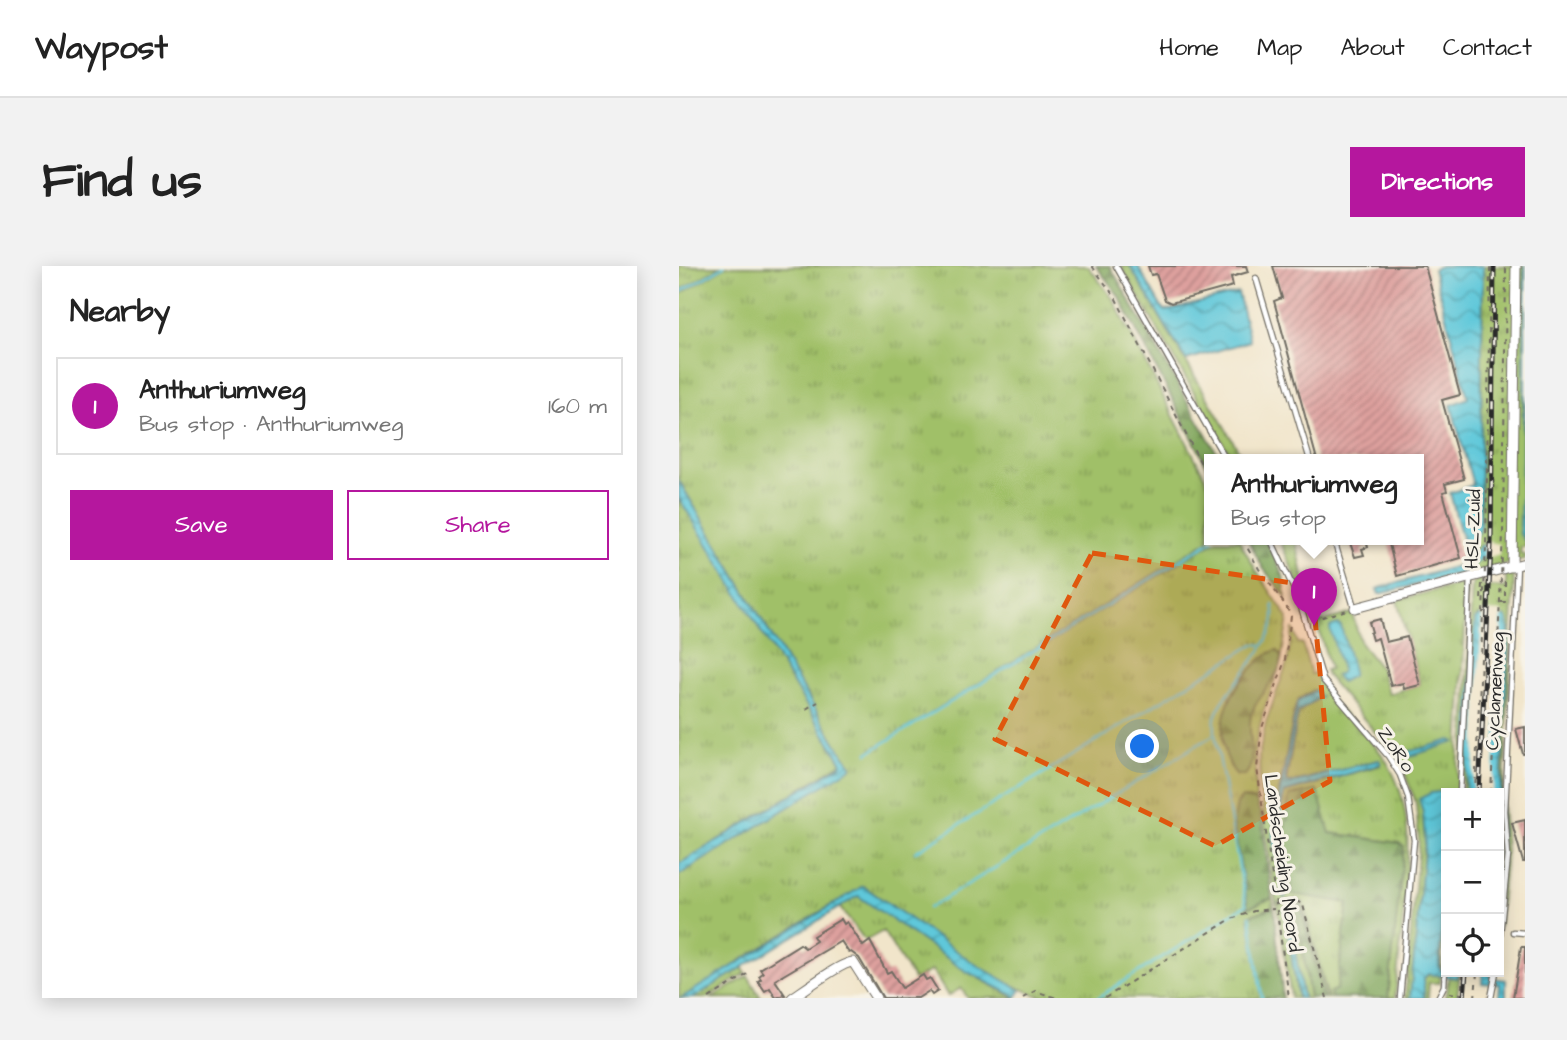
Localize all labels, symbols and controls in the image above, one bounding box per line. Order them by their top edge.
text: Waypost [35,25,168,71]
text: Home [1159,31,1219,65]
text: Map [1257,31,1302,65]
text: About [1340,31,1405,65]
text: Contact [1443,31,1532,65]
button: Directions [1350,147,1525,217]
text: Find us [42,148,202,216]
text: Nearby [70,291,170,333]
text: Anthuriumweg [139,372,305,408]
text: 1 [94,390,96,422]
text: 160 m [548,390,607,422]
text: Bus stop · Anthuriumweg [139,408,403,440]
popup [1204,454,1424,545]
text: Anthuriumweg [1231,466,1397,502]
street label: HSL-Zuid [1459,488,1488,569]
button: Save [70,490,333,560]
button: Share [347,490,609,560]
text: Bus stop [1231,502,1326,534]
pin: 1 [1291,568,1337,626]
street label: Cyclamenweg [1479,631,1513,751]
street label: ZoRo [1371,722,1421,778]
your location [1125,729,1159,763]
street label: Landscheiding Noord [1256,773,1308,954]
map controls [1441,788,1504,977]
button: + [1441,788,1504,851]
button: − [1441,851,1504,914]
button: locate [1441,914,1504,977]

